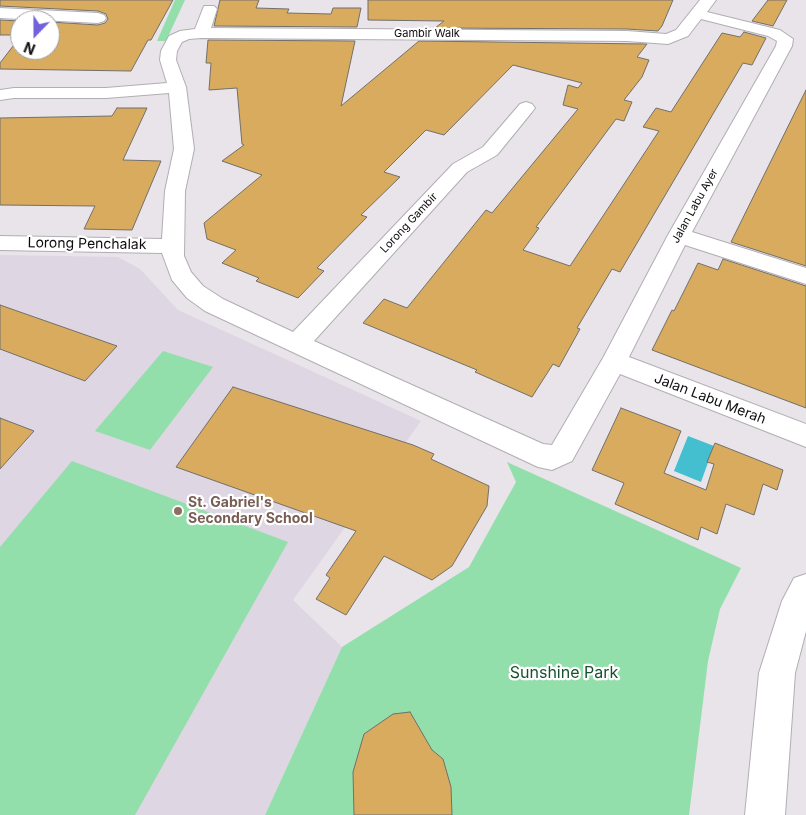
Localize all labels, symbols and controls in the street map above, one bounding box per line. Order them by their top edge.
north arrow [10,10,60,60]
street label: Gambir Walk [394,27,460,41]
text: N [21,39,38,58]
street label: Jalan Labu Ayer [669,167,721,245]
street label: Lorong Gambir [378,190,440,256]
street label: Lorong Penchalak [27,235,147,253]
street label: Jalan Labu Merah [652,370,768,428]
place label: St. Gabriel's Secondary School [188,495,313,528]
marker: St. Gabriel's Secondary School [172,505,184,517]
park label: Sunshine Park [510,663,618,683]

